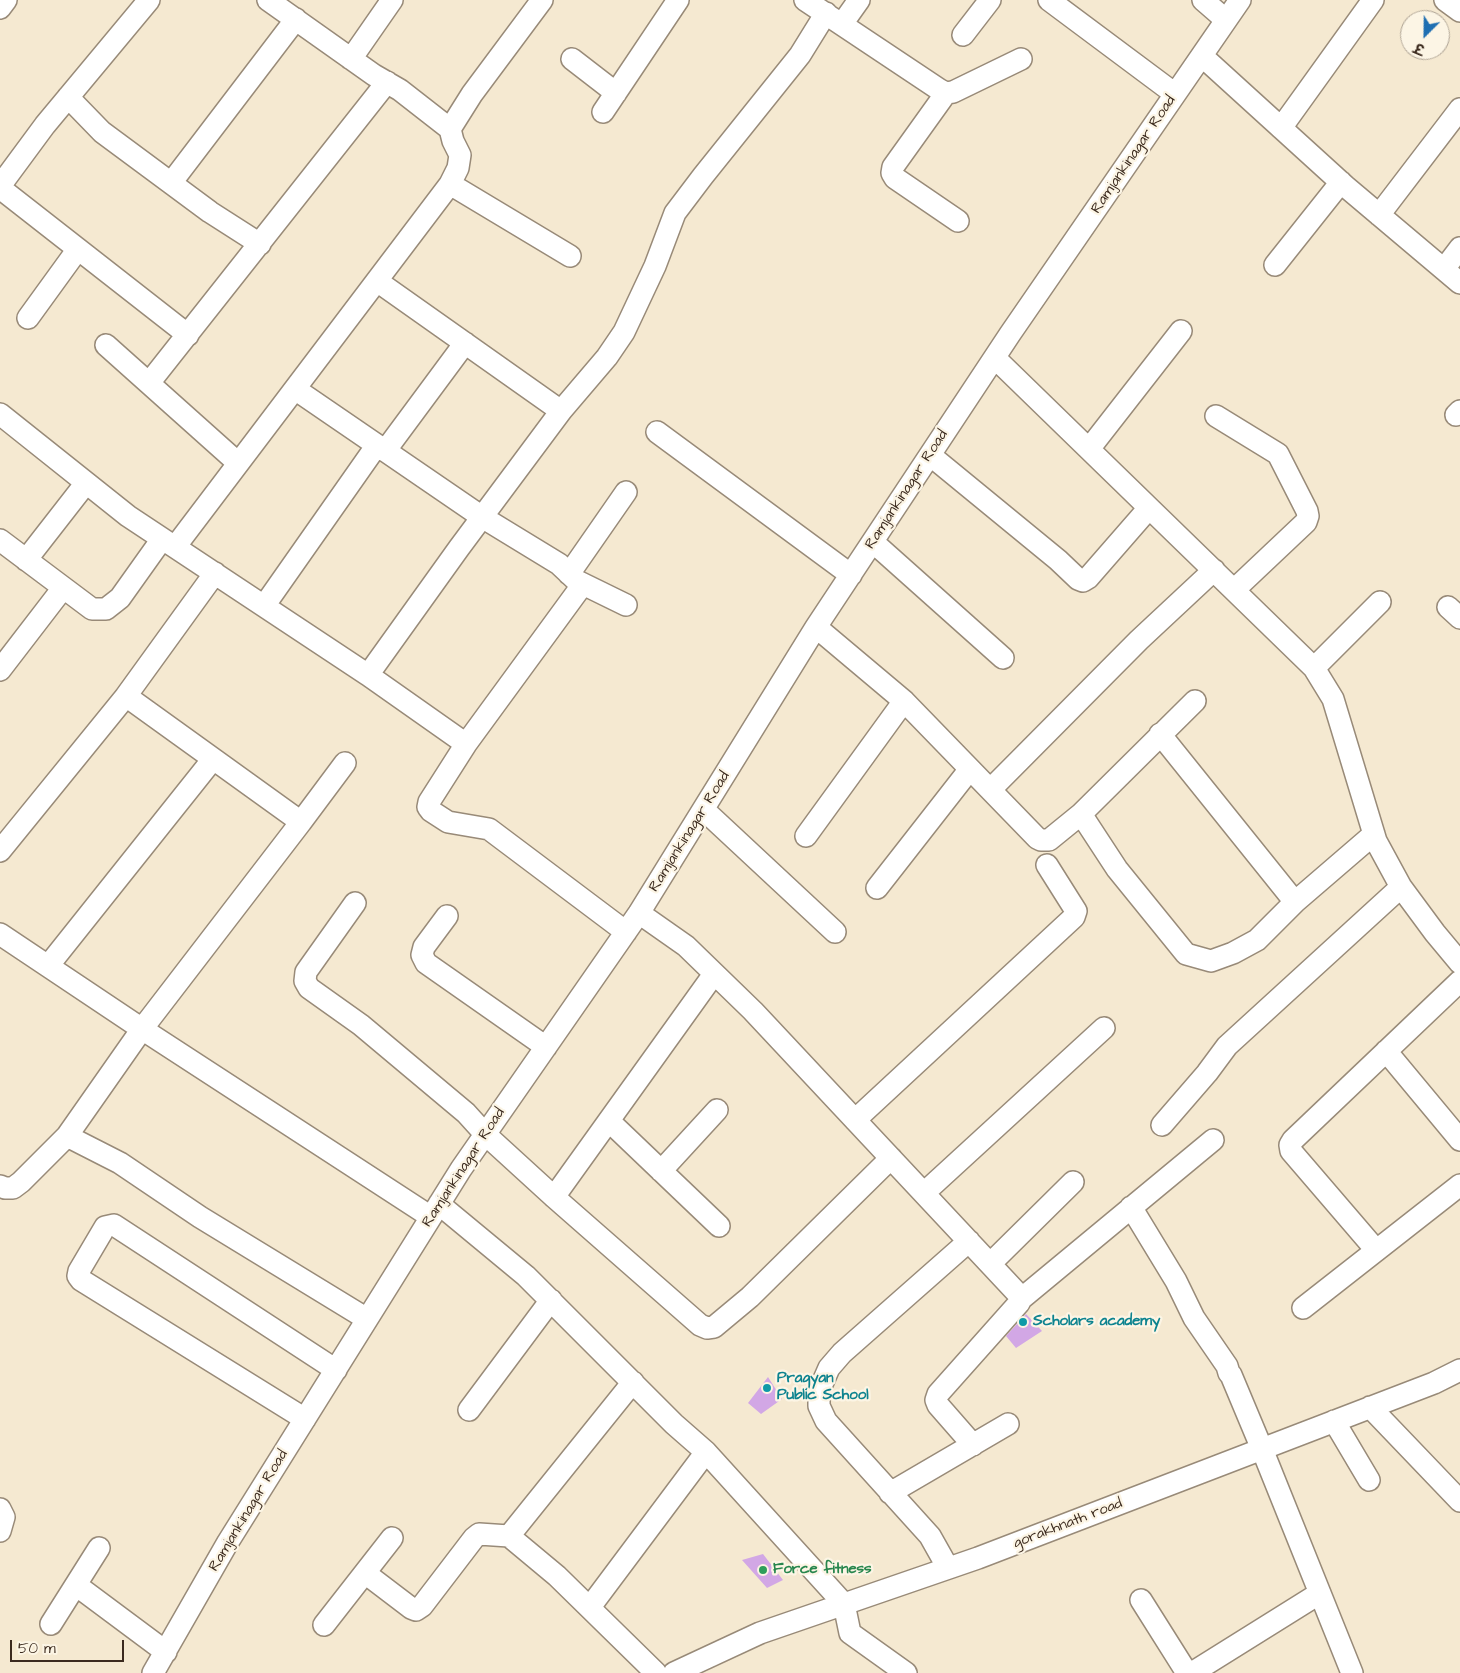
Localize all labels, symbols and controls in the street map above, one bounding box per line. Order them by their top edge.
north arrow [1400,10,1450,60]
text: उ [1411,37,1428,59]
street label: Ramjankinagar Road [1088,93,1180,217]
street label: Ramjankinagar Road [862,427,952,553]
street label: Ramjankinagar Road [646,768,734,896]
street label: Ramjankinagar Road [419,1105,509,1231]
place label: Scholars academy [1033,1313,1160,1331]
marker: Scholars academy [1017,1316,1029,1328]
place label: Pragyan Public School [777,1370,869,1405]
marker: Pragyan Public School [761,1382,773,1394]
street label: Ramjankinagar Road [206,1447,292,1575]
street label: gorakhnath road [1011,1495,1125,1553]
place label: Force fitness [773,1561,872,1579]
marker: Force fitness [757,1564,769,1576]
scale bar [12,1630,126,1662]
text: 50 m [18,1638,56,1659]

